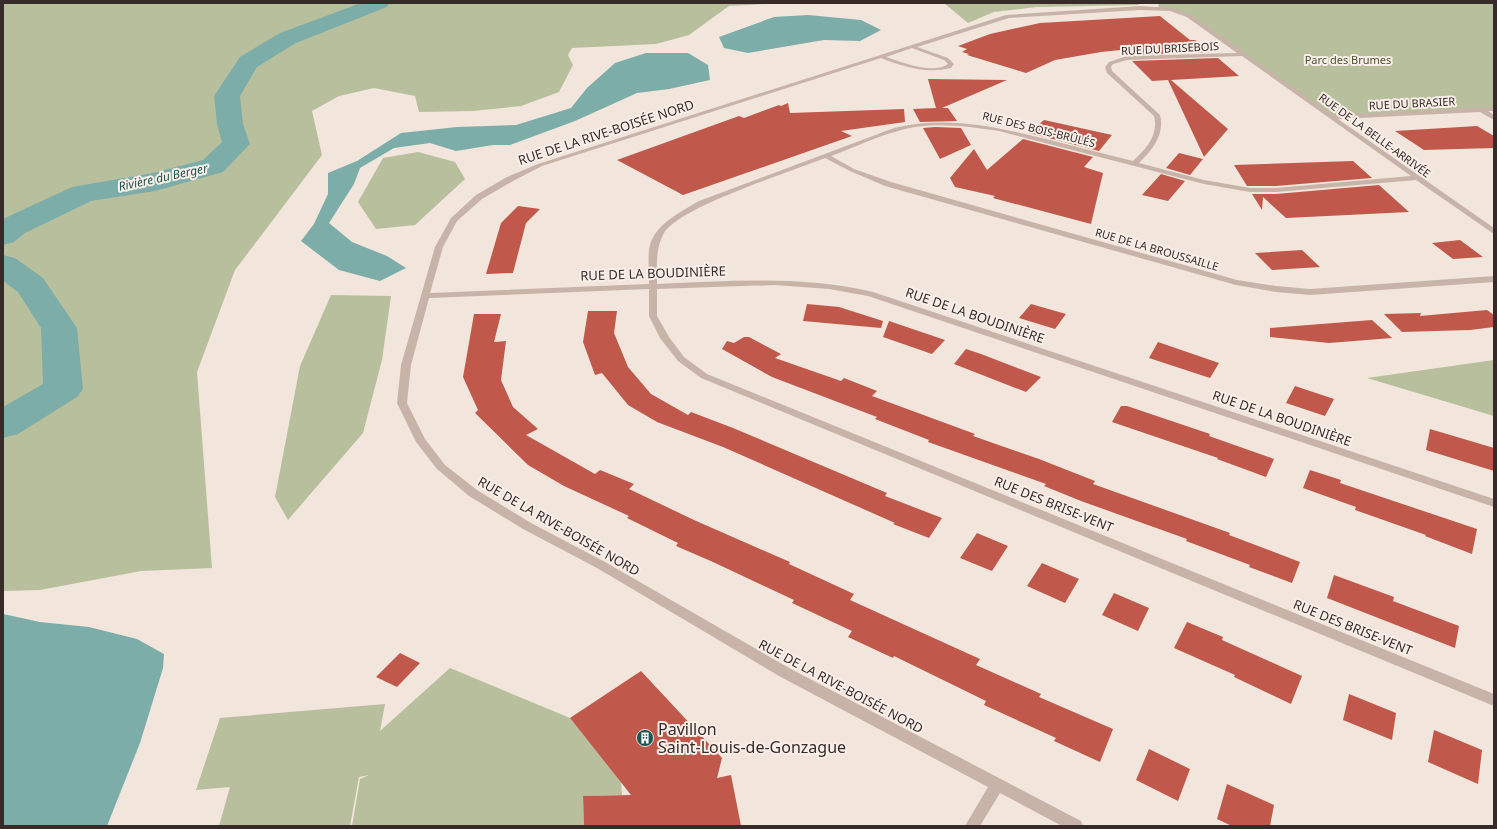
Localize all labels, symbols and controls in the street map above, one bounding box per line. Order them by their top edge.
street label: RUE DU BRISEBOIS [1121,38,1219,58]
park label: Parc des Brumes [1305,52,1391,67]
street label: RUE DE LA BELLE-ARRIVÉE [1316,89,1434,181]
street label: RUE DU BRASIER [1368,93,1456,113]
street label: RUE DE LA RIVE-BOISÉE NORD [516,95,696,169]
street label: RUE DES BOIS-BRÛLÉS [981,108,1097,150]
water label: Rivière du Berger [117,159,210,195]
street label: RUE DE LA BROUSSAILLE [1094,224,1220,274]
street label: RUE DE LA BOUDINIÈRE [580,261,726,285]
street label: RUE DE LA BOUDINIÈRE [903,283,1047,347]
street label: RUE DE LA BOUDINIÈRE [1210,386,1354,450]
street label: RUE DE LA RIVE-BOISÉE NORD [475,472,643,580]
street label: RUE DES BRISE-VENT [992,472,1117,536]
street label: RUE DES BRISE-VENT [1291,595,1416,659]
street label: RUE DE LA RIVE-BOISÉE NORD [756,635,926,737]
place label: Pavillon Saint-Louis-de-Gonzague [658,718,846,758]
building icon: Pavillon Saint-Louis-de-Gonzague [635,728,655,748]

